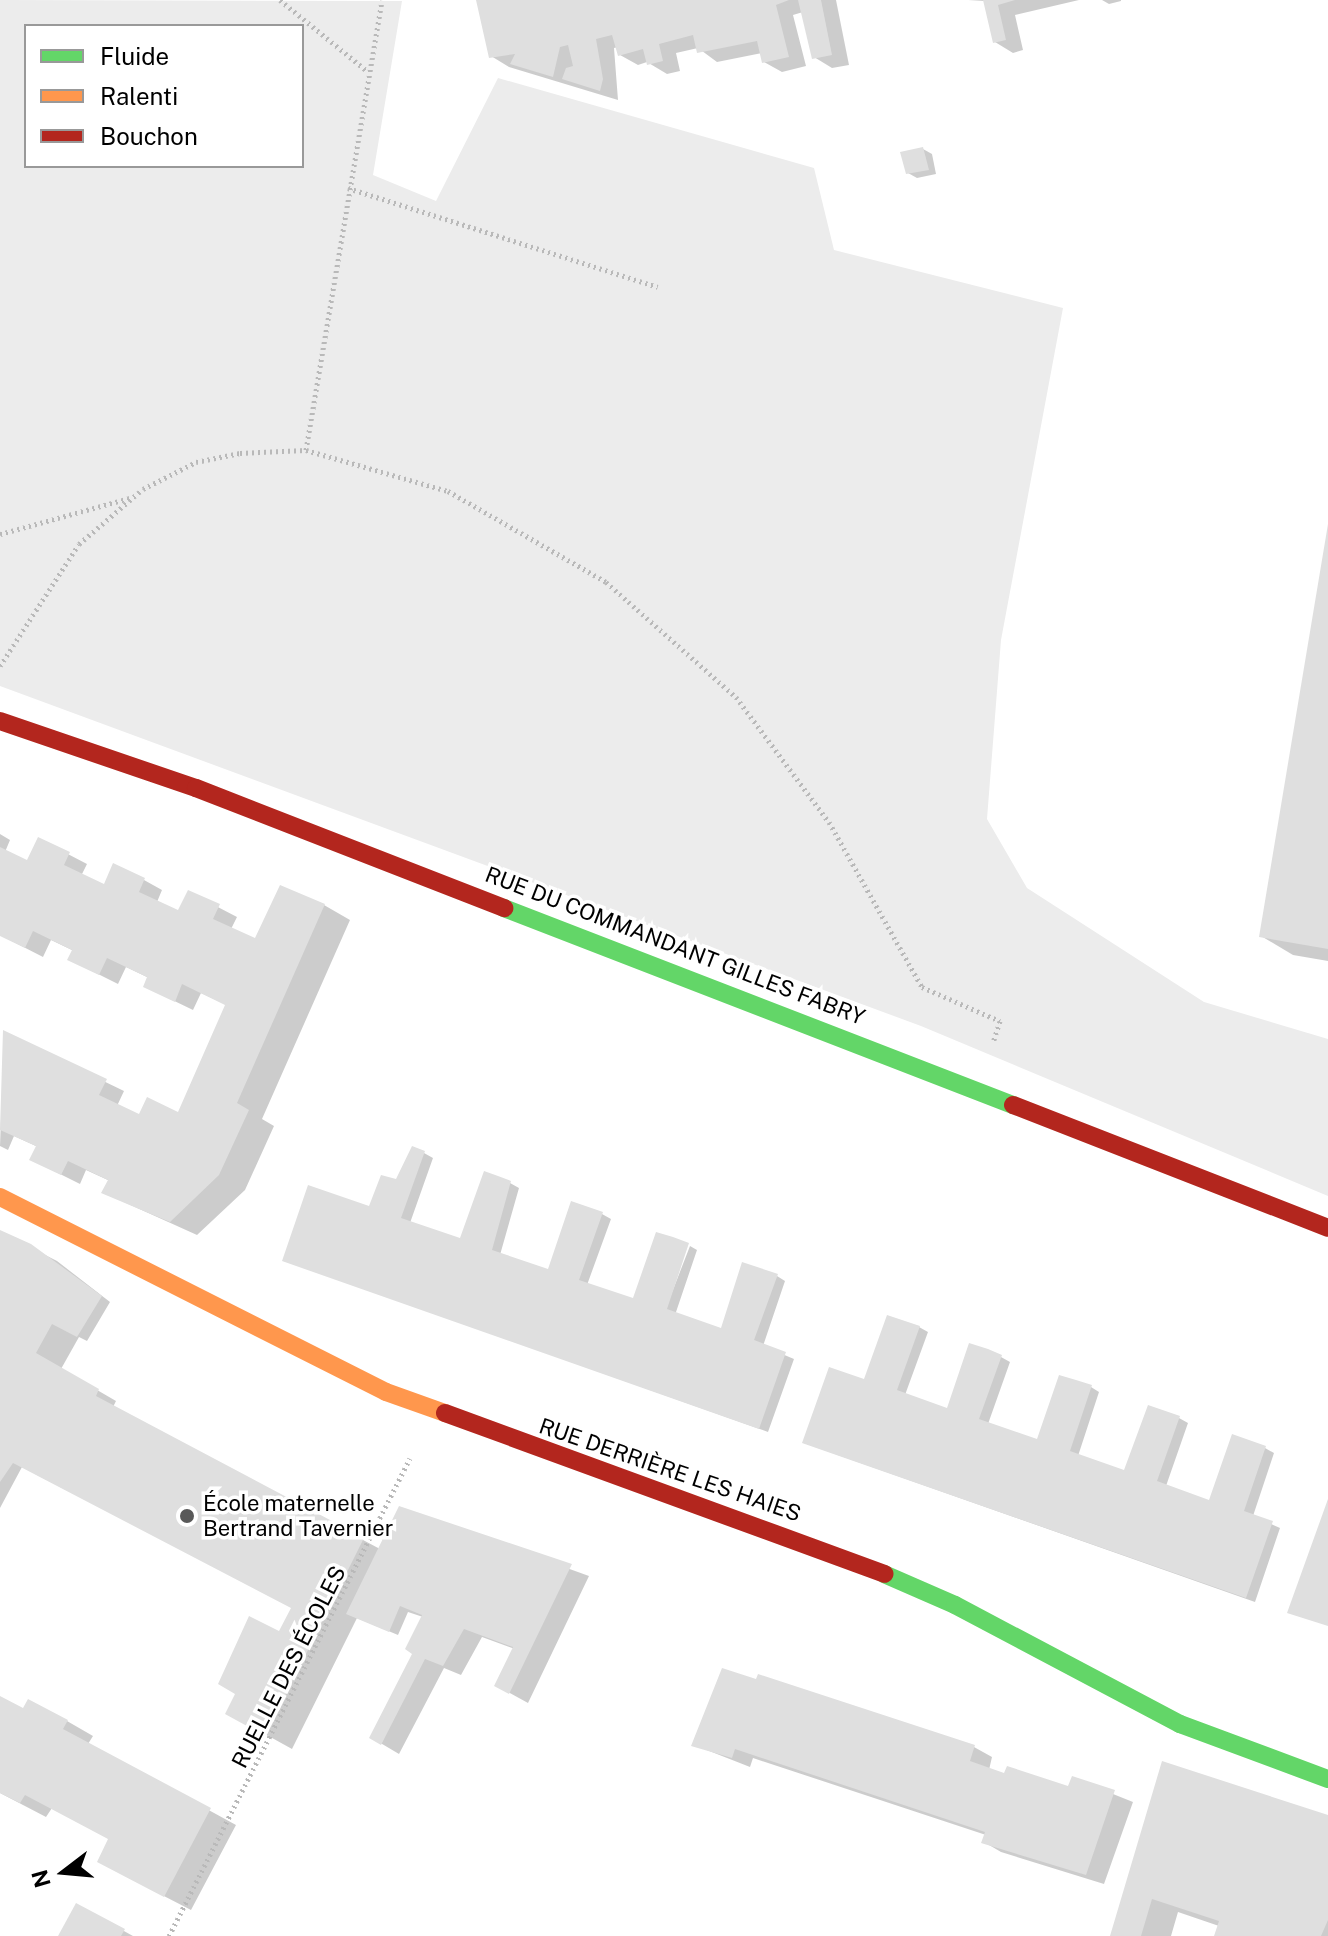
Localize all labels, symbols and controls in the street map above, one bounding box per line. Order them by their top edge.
legend [24,24,304,168]
text: Fluide [100,42,169,70]
text: Ralenti [100,82,178,110]
text: Bouchon [100,122,198,150]
street label: RUE DU COMMANDANT GILLES FABRY [482,861,868,1031]
street label: RUE DERRIÈRE LES HAIES [536,1413,804,1527]
place label: École maternelle Bertrand Tavernier [203,1490,393,1542]
marker: École maternelle Bertrand Tavernier [178,1507,196,1525]
street label: RUELLE DES ÉCOLES [227,1562,351,1772]
north arrow [24,1832,104,1912]
text: N [26,1867,56,1890]

